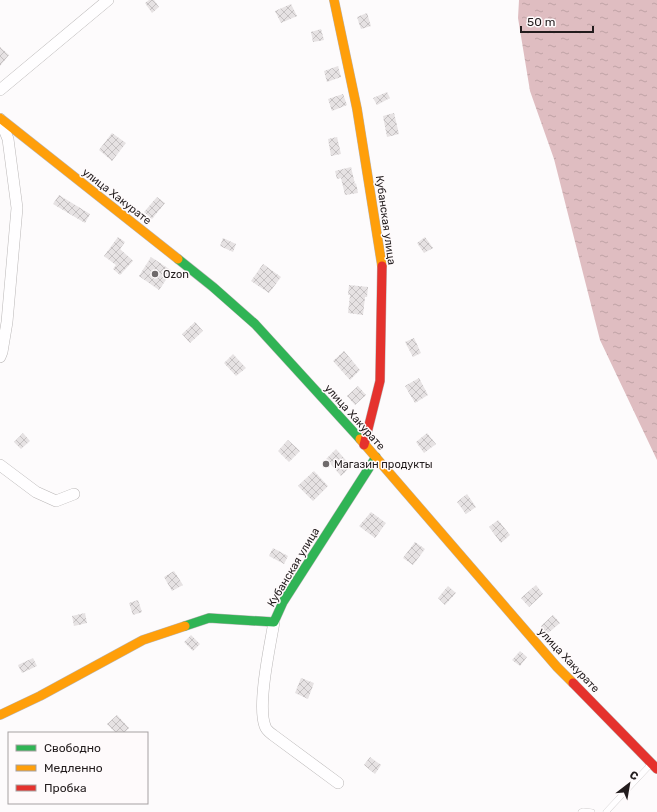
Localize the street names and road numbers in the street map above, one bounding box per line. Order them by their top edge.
street label: улица Хакурате [80,166,154,227]
street label: Кубанская улица [373,175,398,266]
street label: улица Хакурате [322,382,387,453]
street label: Кубанская улица [265,525,322,609]
street label: улица Хакурате [535,625,602,695]

